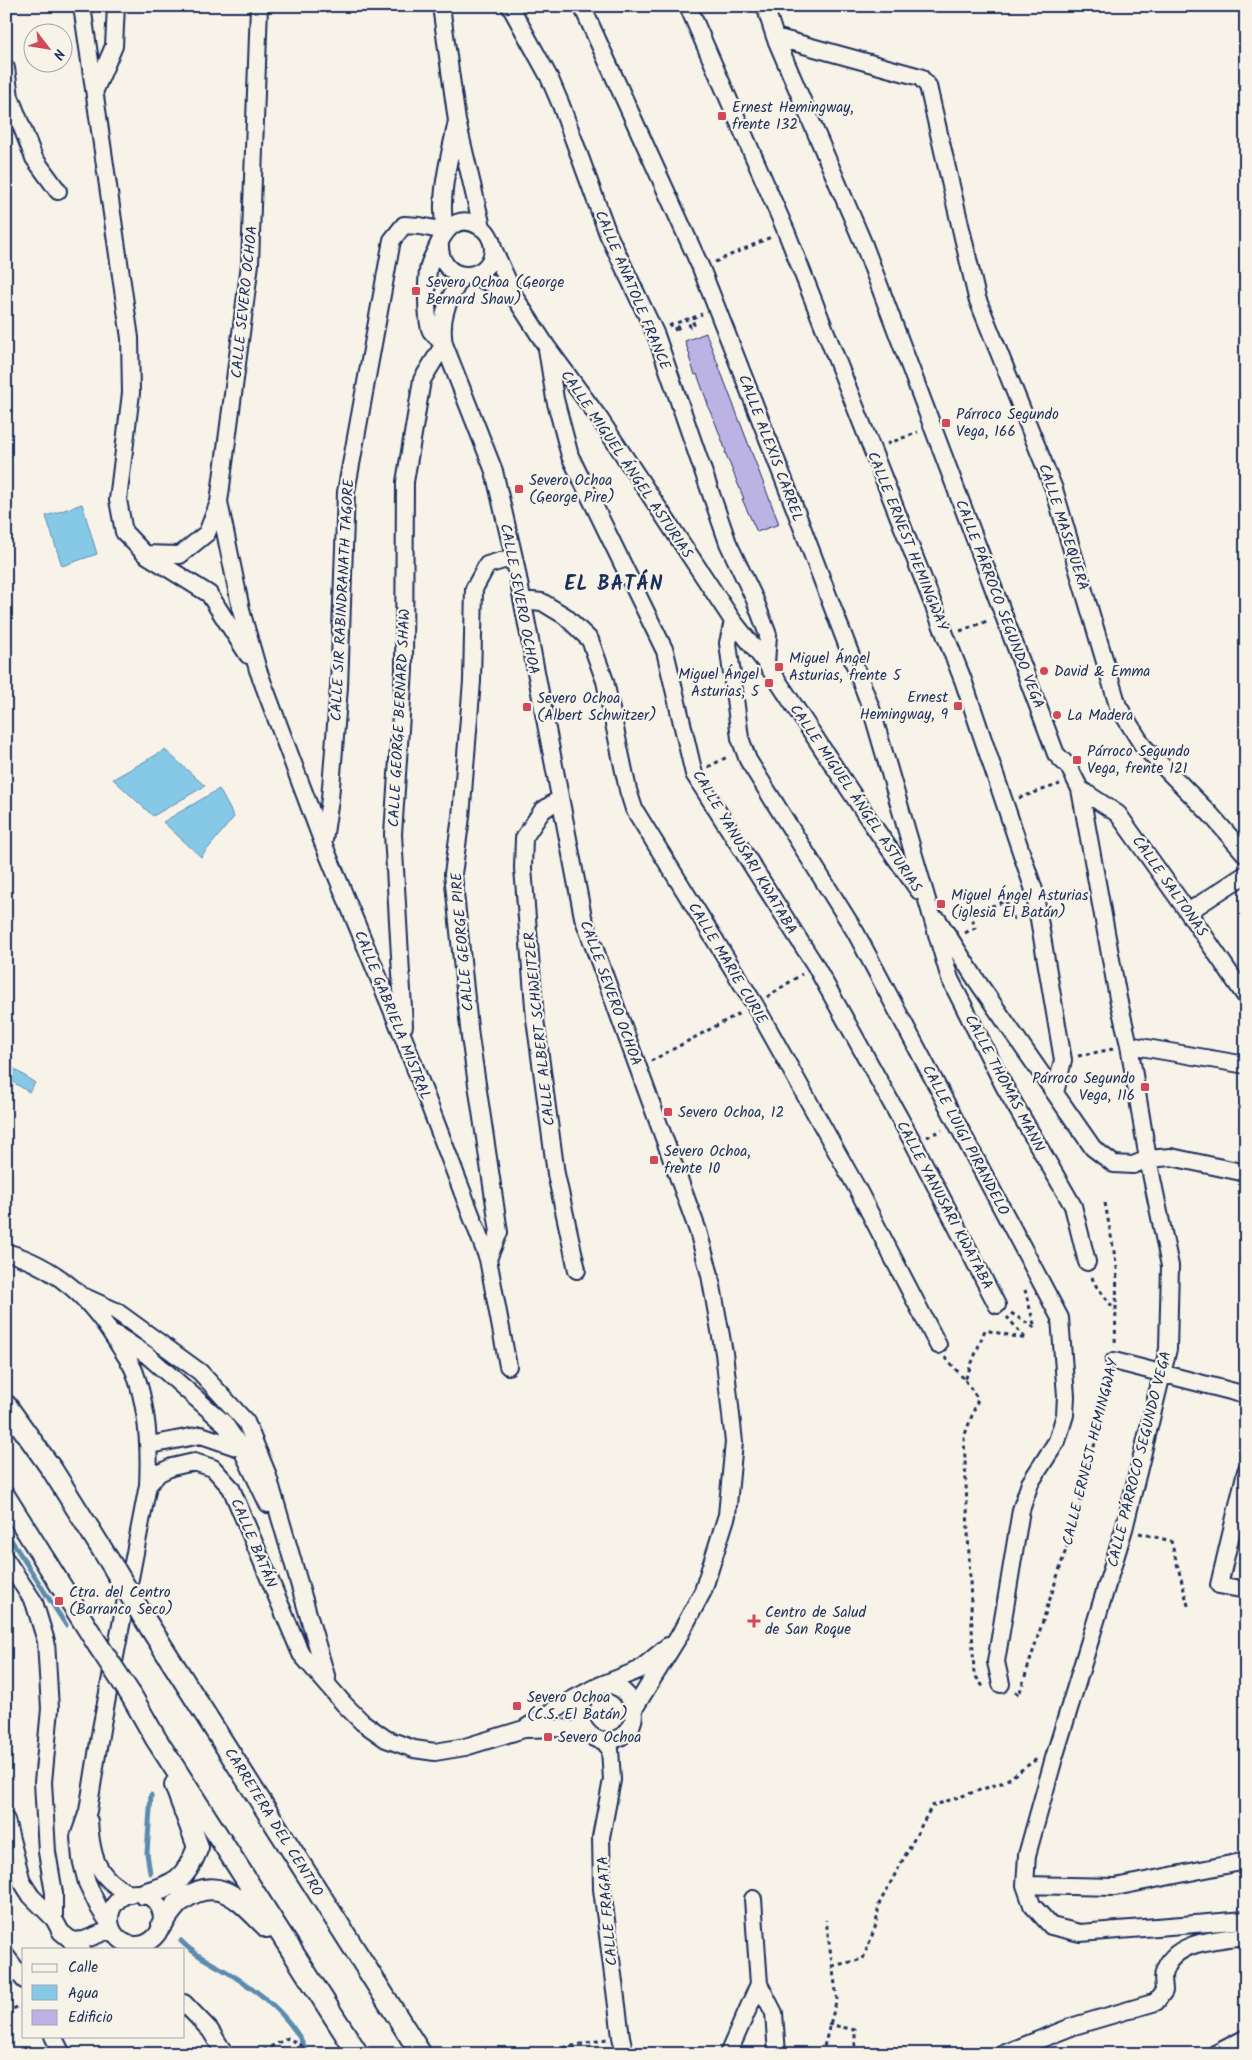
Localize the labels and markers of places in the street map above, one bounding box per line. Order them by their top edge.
place label: Ernest Hemingway, frente 132 [732,96,854,137]
marker: Ernest Hemingway, frente 132 [716,110,728,122]
place label: Severo Ochoa (George Bernard Shaw) [426,271,564,312]
marker: Severo Ochoa (George Bernard Shaw) [410,285,422,297]
place label: Párroco Segundo Vega, 166 [956,403,1059,444]
marker: Párroco Segundo Vega, 166 [940,417,952,429]
place label: Severo Ochoa (George Pire) [529,469,615,510]
marker: Severo Ochoa (George Pire) [513,483,525,495]
place label: Miguel Ángel Asturias, frente 5 [789,647,902,688]
place label: David & Emma [1054,660,1150,684]
marker: Miguel Ángel Asturias, frente 5 [773,661,785,673]
place label: Miguel Ángel Asturias, 5 [678,663,760,704]
marker: David & Emma [1038,665,1050,677]
marker: Miguel Ángel Asturias, 5 [763,677,775,689]
place label: Ernest Hemingway, 9 [860,686,949,727]
place label: Severo Ochoa (Albert Schwitzer) [537,687,657,728]
marker: Ernest Hemingway, 9 [952,700,964,712]
marker: Severo Ochoa (Albert Schwitzer) [521,701,533,713]
place label: La Madera [1067,704,1133,728]
marker: La Madera [1051,709,1063,721]
place label: Párroco Segundo Vega, frente 121 [1087,740,1190,781]
marker: Párroco Segundo Vega, frente 121 [1071,754,1083,766]
place label: Miguel Ángel Asturias (iglesia El Batán) [951,884,1089,925]
marker: Miguel Ángel Asturias (iglesia El Batán) [935,898,947,910]
place label: Párroco Segundo Vega, 116 [1032,1067,1135,1108]
marker: Párroco Segundo Vega, 116 [1139,1081,1151,1093]
place label: Severo Ochoa, 12 [678,1101,784,1125]
marker: Severo Ochoa, 12 [662,1106,674,1118]
place label: Severo Ochoa, frente 10 [664,1140,751,1181]
marker: Severo Ochoa, frente 10 [648,1154,660,1166]
place label: Ctra. del Centro (Barranco Seco) [69,1581,173,1622]
marker: Ctra. del Centro (Barranco Seco) [53,1595,65,1607]
place label: Centro de Salud de San Roque [765,1601,866,1642]
marker: Centro de Salud de San Roque [747,1614,761,1628]
place label: Severo Ochoa (C.S. El Batán) [527,1686,628,1727]
marker: Severo Ochoa (C.S. El Batán) [511,1700,523,1712]
place label: Severo Ochoa [558,1726,641,1750]
marker: Severo Ochoa [542,1731,554,1743]

